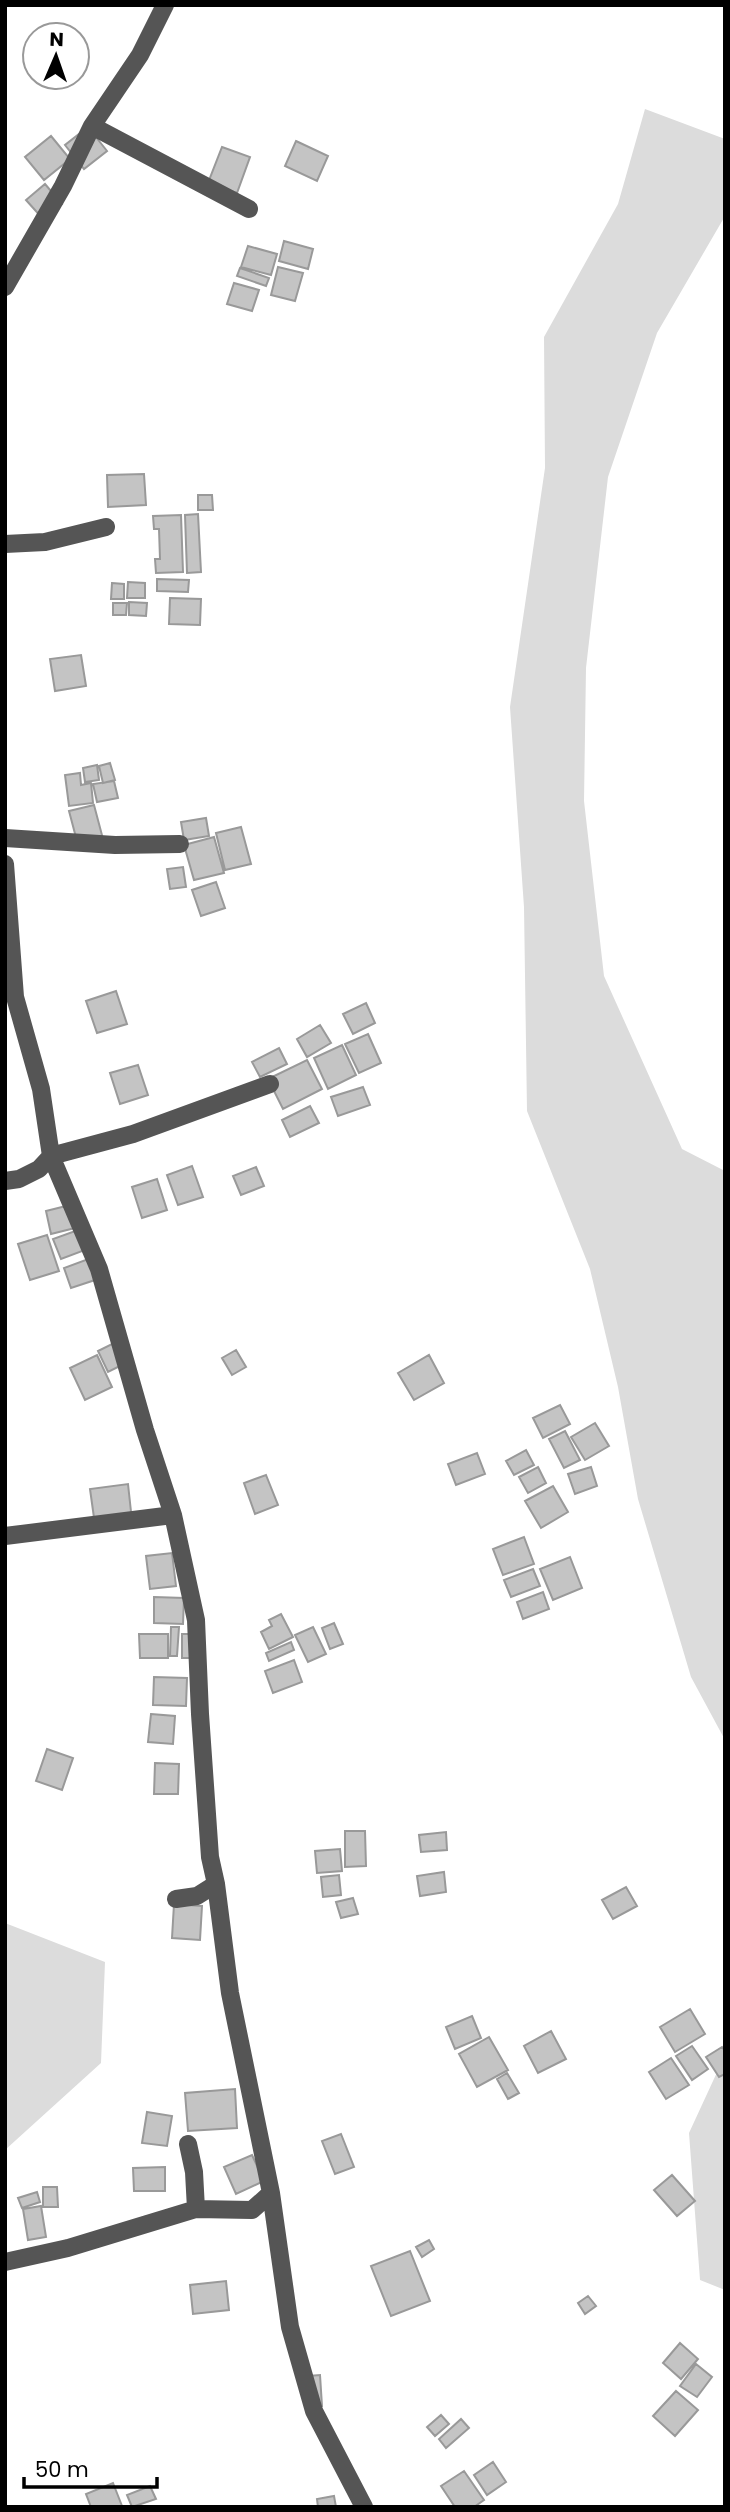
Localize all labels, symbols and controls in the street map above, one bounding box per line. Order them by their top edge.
north arrow [21,21,91,91]
text: N [49,26,64,53]
scale bar [24,2446,158,2490]
text: 50 m [35,2455,89,2484]

